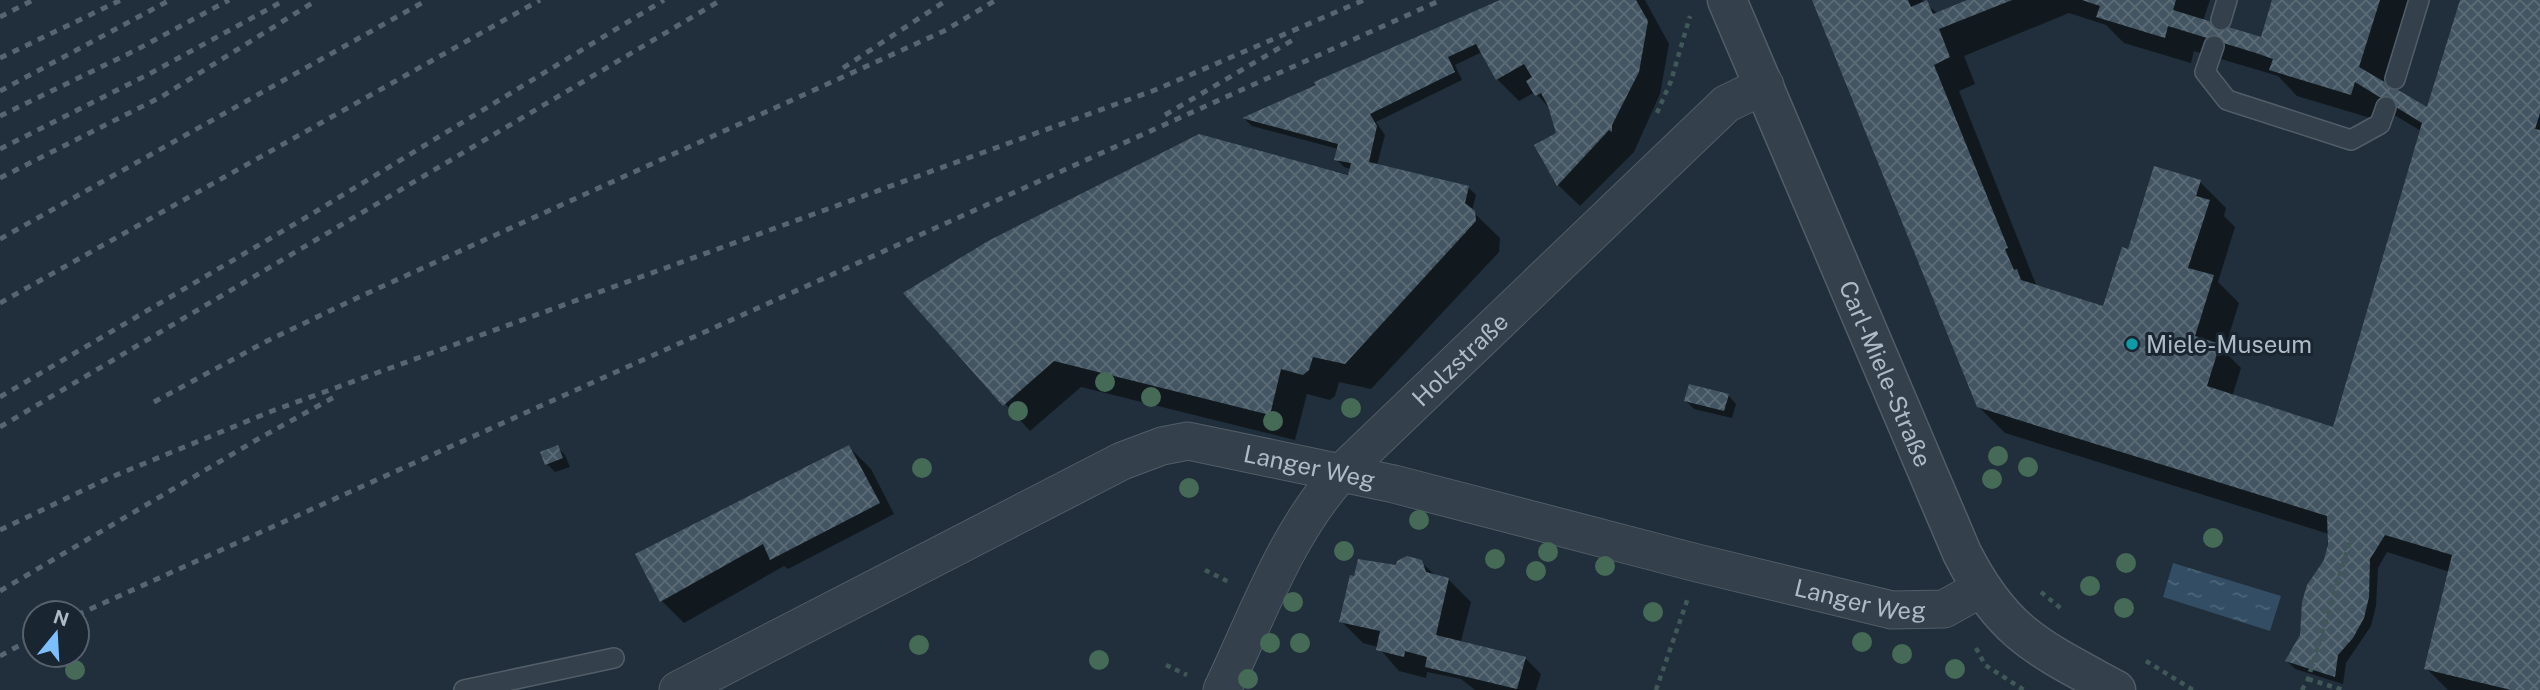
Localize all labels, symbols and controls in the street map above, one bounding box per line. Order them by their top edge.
street label: Carl-Miele-Straße [1834,276,1938,471]
street label: Holzstraße [1406,307,1513,412]
place label: Miele-Museum [2146,330,2312,358]
marker: Miele-Museum [2124,336,2140,352]
street label: Langer Weg [1241,439,1378,494]
street label: Langer Weg [1792,573,1926,625]
north arrow [21,599,91,669]
text: N [51,605,72,631]

